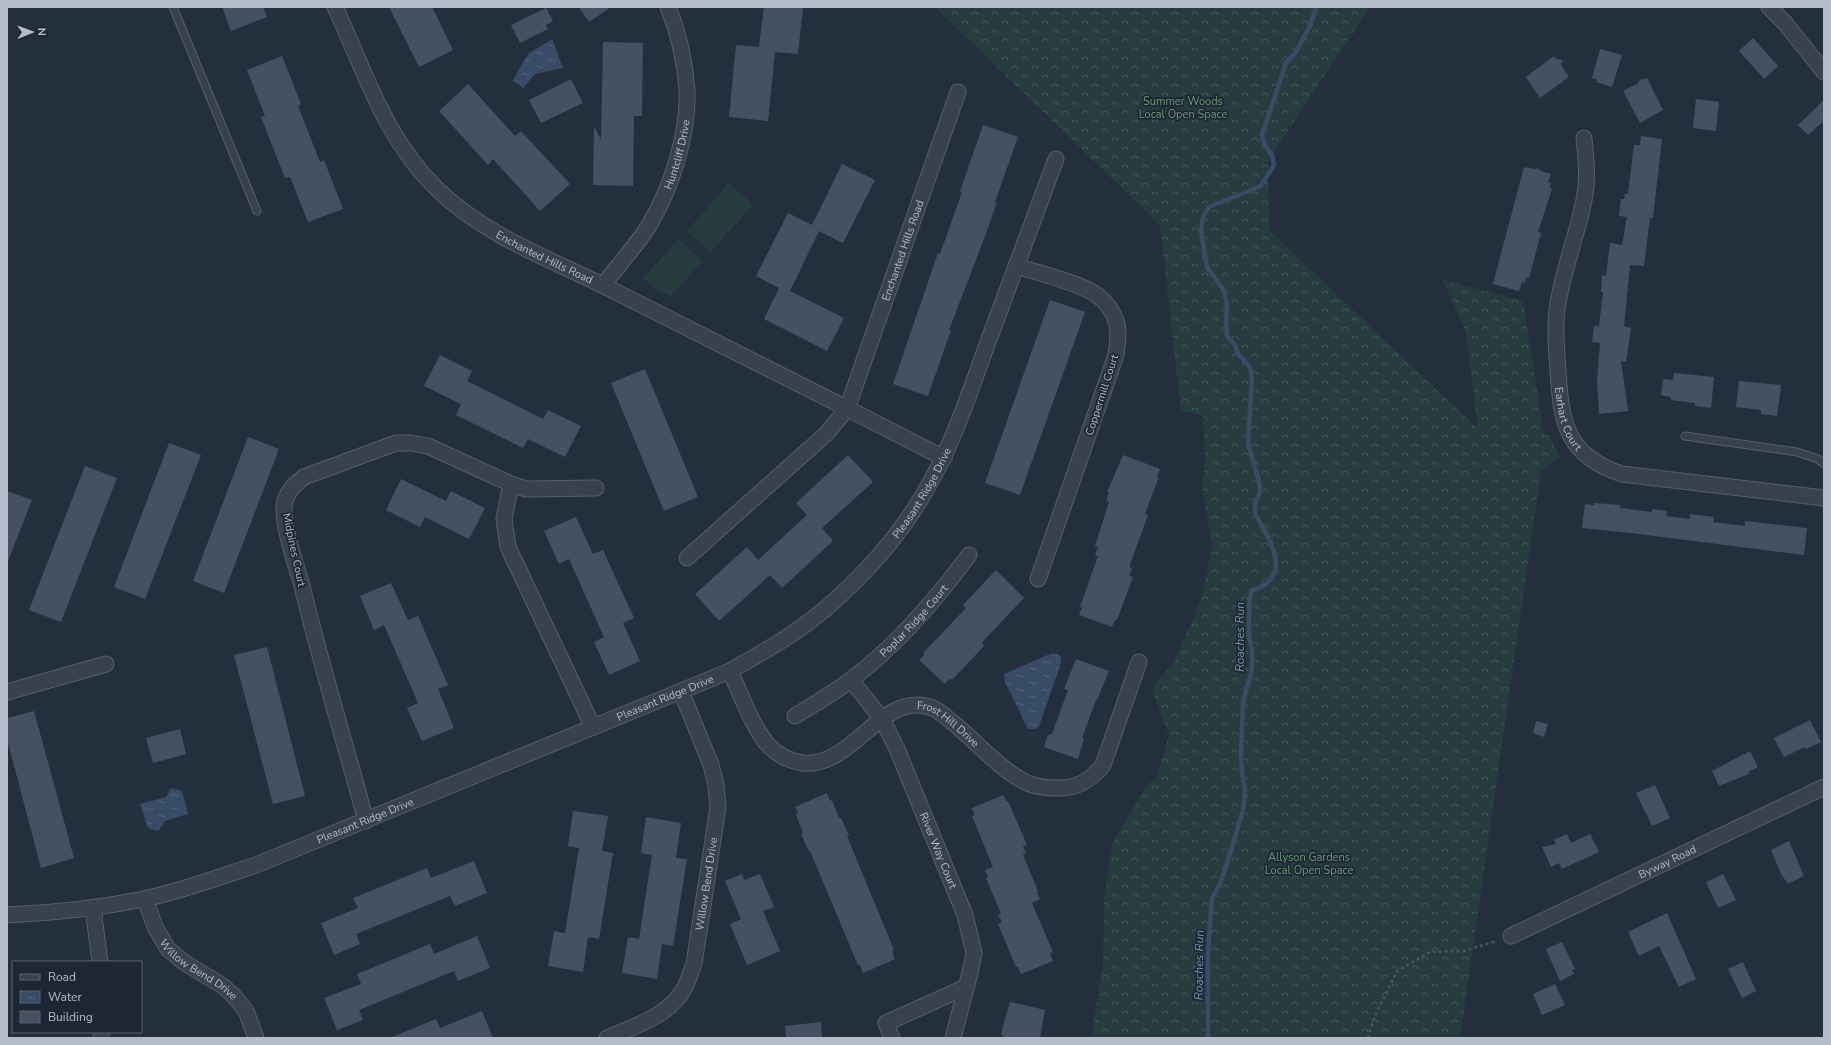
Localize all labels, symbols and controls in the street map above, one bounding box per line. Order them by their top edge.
north arrow [12,12,52,52]
text: N [34,28,49,36]
park label: Summer Woods Local Open Space [1139,94,1227,122]
street label: Huntcliff Drive [660,119,693,192]
street label: Enchanted Hills Road [878,198,927,303]
street label: Enchanted Hills Road [493,227,596,287]
street label: Coppermill Court [1082,352,1122,437]
street label: Earhart Court [1552,386,1586,454]
street label: Pleasant Ridge Drive [889,445,954,541]
street label: Midpines Court [279,512,309,588]
street label: Poplar Ridge Court [876,581,951,660]
water label: Roaches Run [1232,602,1248,672]
street label: Pleasant Ridge Drive [614,671,716,724]
street label: Frost Hill Drive [917,697,983,750]
street label: Pleasant Ridge Drive [314,794,416,847]
street label: River Way Court [916,810,961,891]
street label: Willow Bend Drive [692,836,721,932]
street label: Byway Road [1636,841,1699,882]
park label: Allyson Gardens Local Open Space [1265,850,1353,878]
water label: Roaches Run [1190,930,1208,1000]
street label: Willow Bend Drive [156,936,241,1003]
legend [12,961,142,1033]
text: Road [48,969,76,985]
text: Water [48,989,82,1005]
text: Building [48,1009,93,1025]

